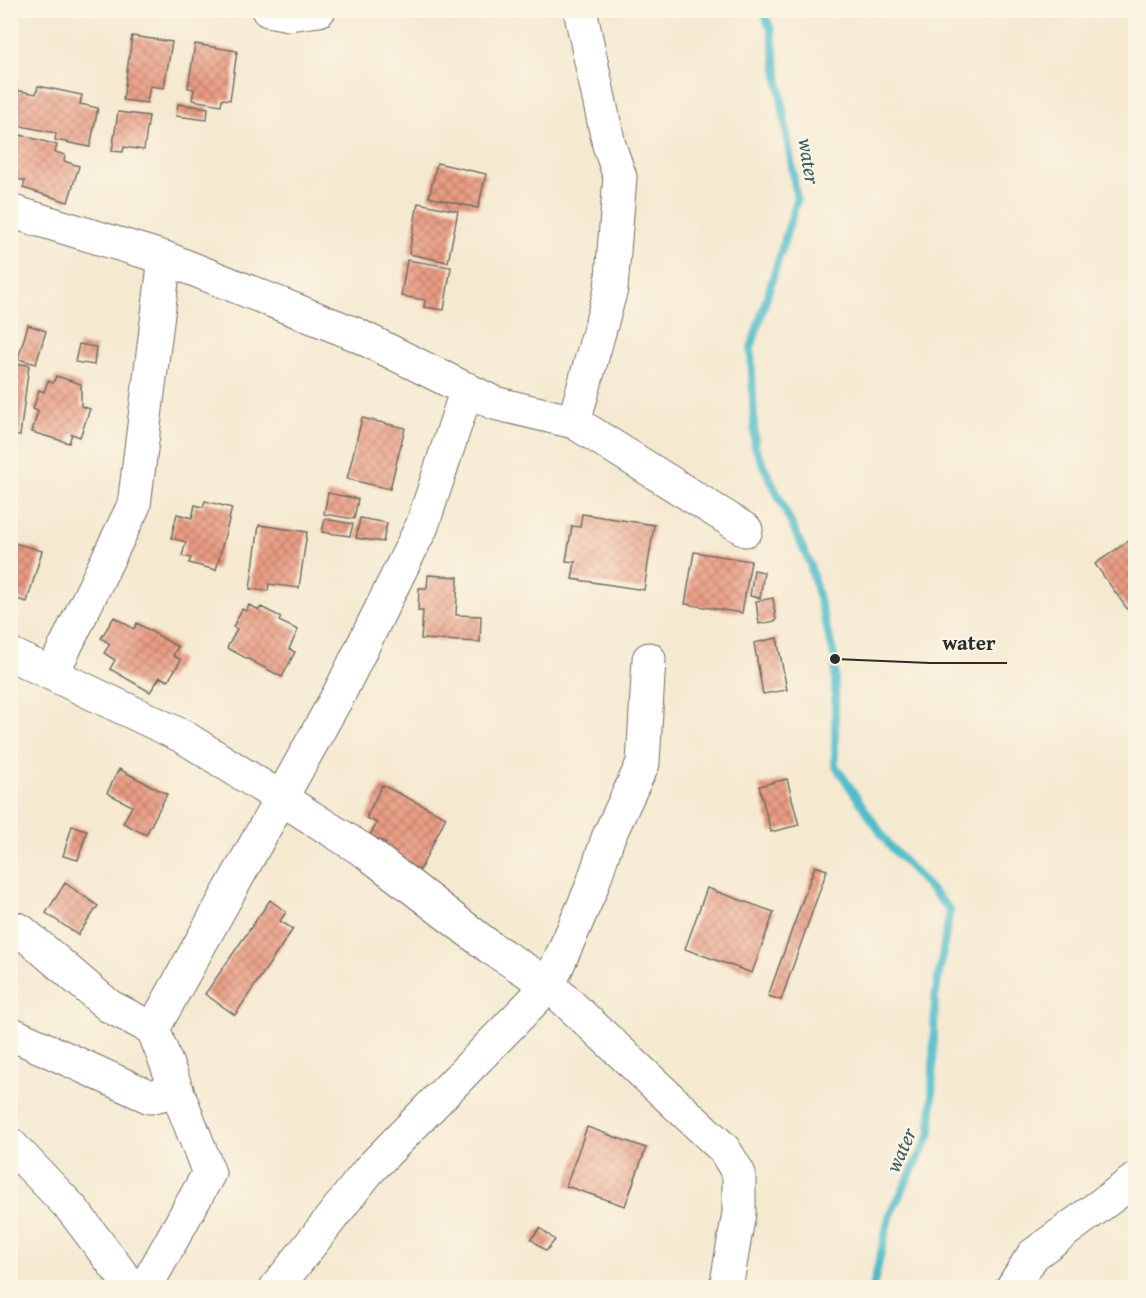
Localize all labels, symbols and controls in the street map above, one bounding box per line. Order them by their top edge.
water label: water [790,135,829,187]
callout: water [930,624,1007,663]
text: water [942,627,996,658]
water label: water [877,1121,925,1178]

